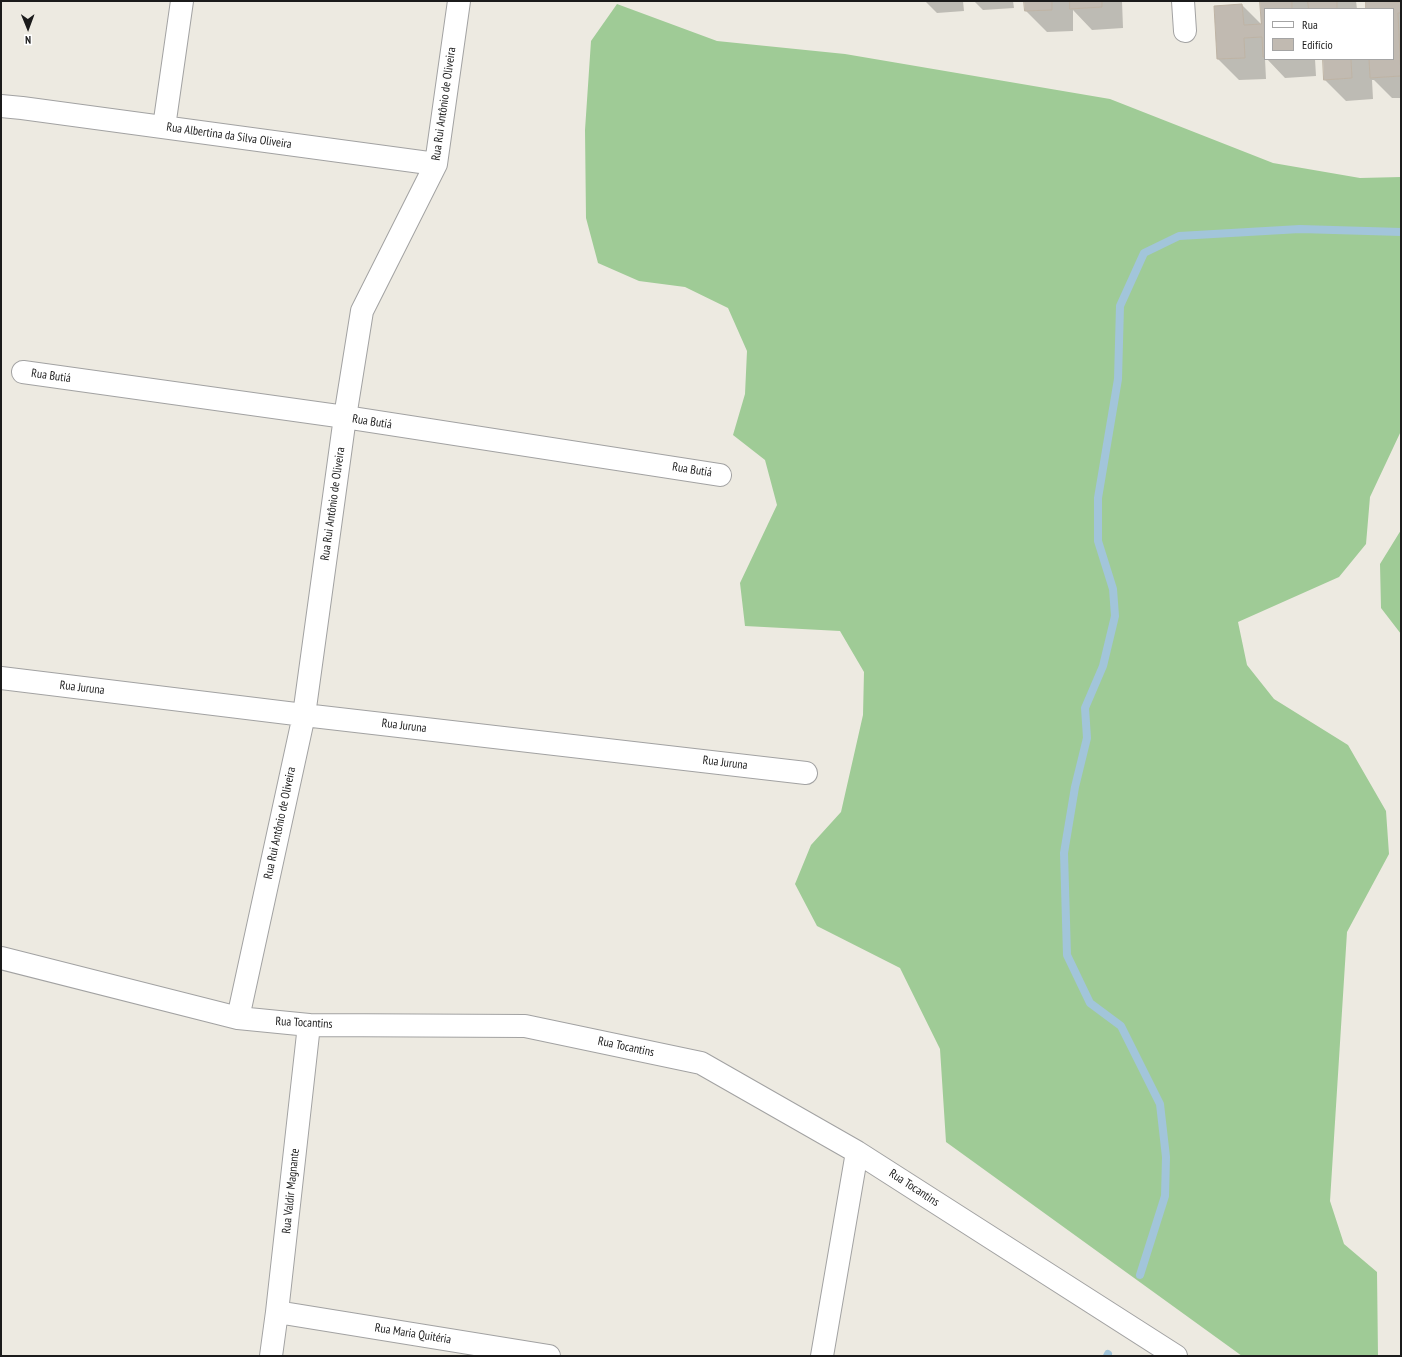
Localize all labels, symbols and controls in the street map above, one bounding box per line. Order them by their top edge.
north arrow [8,8,48,48]
legend [1264,8,1394,60]
text: Rua [1302,17,1318,32]
text: N [25,33,31,47]
text: Edifício [1302,37,1333,52]
street label: Rua Rui Antônio de Oliveira [429,46,459,162]
street label: Rua Albertina da Silva Oliveira [165,120,293,152]
street label: Rua Butiá [30,366,72,386]
street label: Rua Butiá [351,412,393,432]
street label: Rua Rui Antônio de Oliveira [318,446,348,562]
street label: Rua Butiá [671,460,713,480]
street label: Rua Juruna [59,678,105,698]
street label: Rua Juruna [381,716,427,736]
street label: Rua Juruna [702,753,748,773]
street label: Rua Rui Antônio de Oliveira [261,766,299,880]
street label: Rua Tocantins [275,1014,333,1032]
street label: Rua Tocantins [597,1034,655,1060]
street label: Rua Valdir Magnante [279,1148,303,1234]
street label: Rua Tocantins [886,1166,942,1210]
street label: Rua Maria Quitéria [374,1321,452,1347]

